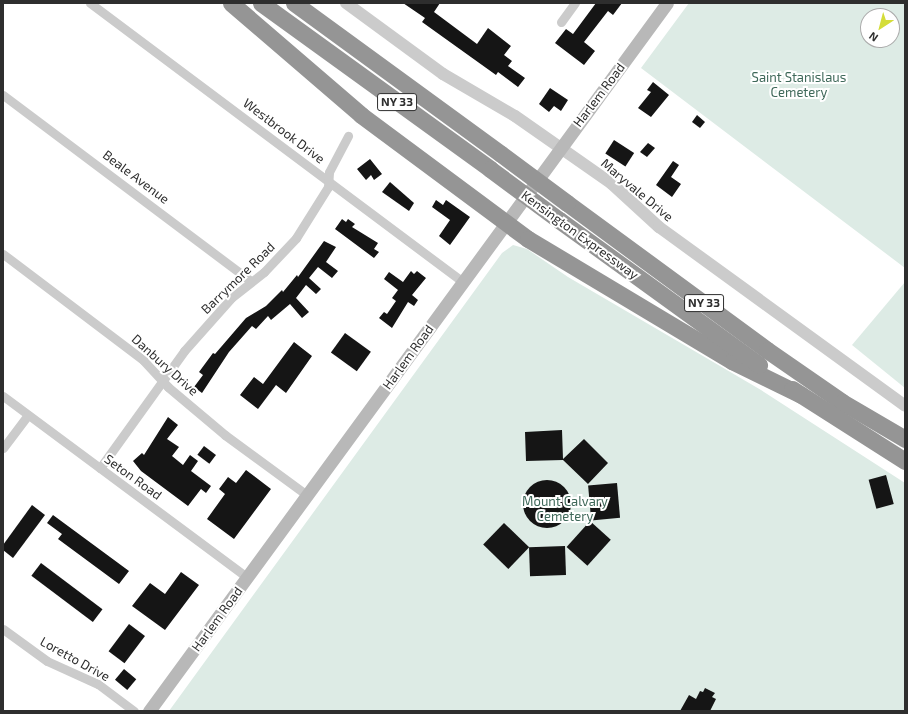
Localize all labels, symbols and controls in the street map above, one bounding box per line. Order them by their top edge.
north arrow [860,8,900,48]
text: N [866,30,880,45]
street label: Harlem Road [570,60,628,130]
park label: Saint Stanislaus Cemetery [752,70,846,101]
road number: NY 33 [376,92,418,112]
street label: Westbrook Drive [240,95,328,167]
street label: Beale Avenue [100,147,172,207]
street label: Maryvale Drive [598,155,676,225]
street label: Kensington Expressway [518,187,642,283]
street label: Barrymore Road [198,239,278,317]
road number: NY 33 [683,293,725,313]
street label: Harlem Road [379,322,437,392]
street label: Danbury Drive [129,331,201,399]
street label: Seton Road [101,451,165,503]
park label: Mount Calvary Cemetery [522,494,608,525]
street label: Harlem Road [188,584,246,654]
street label: Loretto Drive [37,633,113,685]

